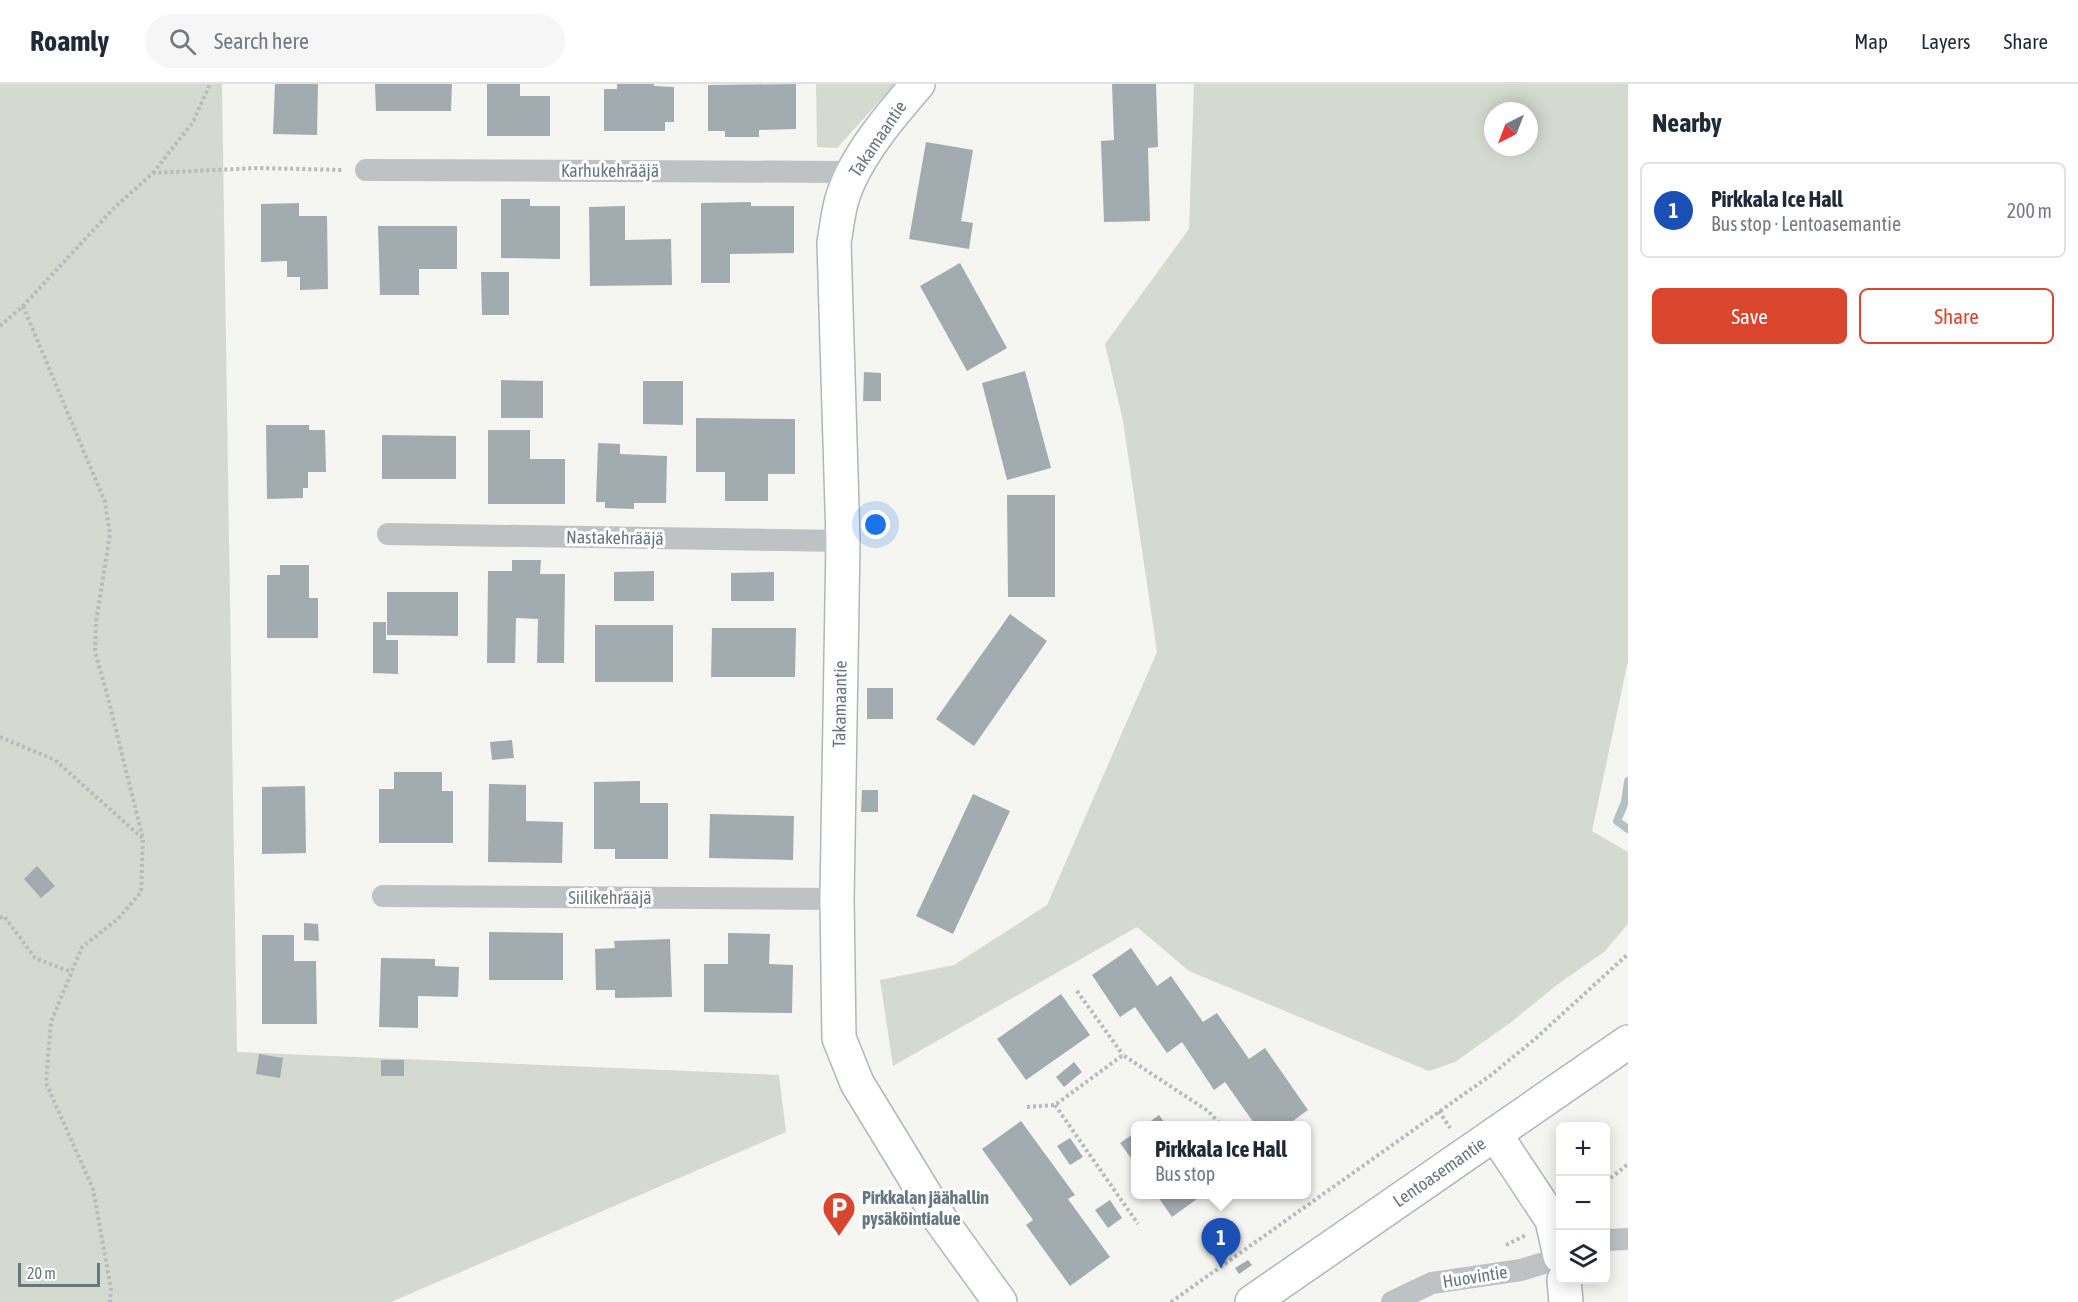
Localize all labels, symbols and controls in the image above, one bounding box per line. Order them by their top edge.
search box [145,14,565,68]
text: Roamly [30,25,109,57]
icon: search [166,25,199,58]
text: Search here [214,28,309,54]
text: Map [1854,29,1888,53]
text: Layers [1921,29,1971,53]
text: Share [2004,29,2048,53]
street label: Takamaantie [844,97,911,181]
north arrow [1484,102,1538,156]
text: Nearby [1652,108,1722,138]
street label: Karhukehrääjä [561,160,659,181]
text: Pirkkala Ice Hall [1711,186,1843,212]
text: 1 [1669,199,1678,222]
text: 200 m [2007,199,2052,222]
text: Bus stop · Lentoasemantie [1711,212,1901,235]
button: Save [1652,288,1847,344]
button: Share [1859,288,2054,344]
your location [861,510,890,539]
street label: Nastakehrääjä [566,526,664,549]
street label: Takamaantie [828,660,851,748]
street label: Siilikehrääjä [568,887,652,908]
popup [1131,1121,1311,1199]
map controls [1556,1122,1610,1284]
button: + [1556,1122,1610,1176]
street label: Lentoasemantie [1389,1133,1490,1211]
text: Pirkkala Ice Hall [1155,1136,1287,1162]
text: Bus stop [1155,1162,1215,1185]
button: − [1556,1176,1610,1230]
place label: Pirkkalan jäähallin pysäköintialue [862,1187,989,1229]
parking icon: Pirkkalan jäähallin pysäköintialue [821,1190,857,1237]
pin: 1 [1202,1218,1240,1268]
button: layers [1556,1230,1610,1284]
scale bar [18,1260,100,1288]
street label: Huovintie [1441,1261,1509,1292]
text: 20 m [27,1264,56,1282]

